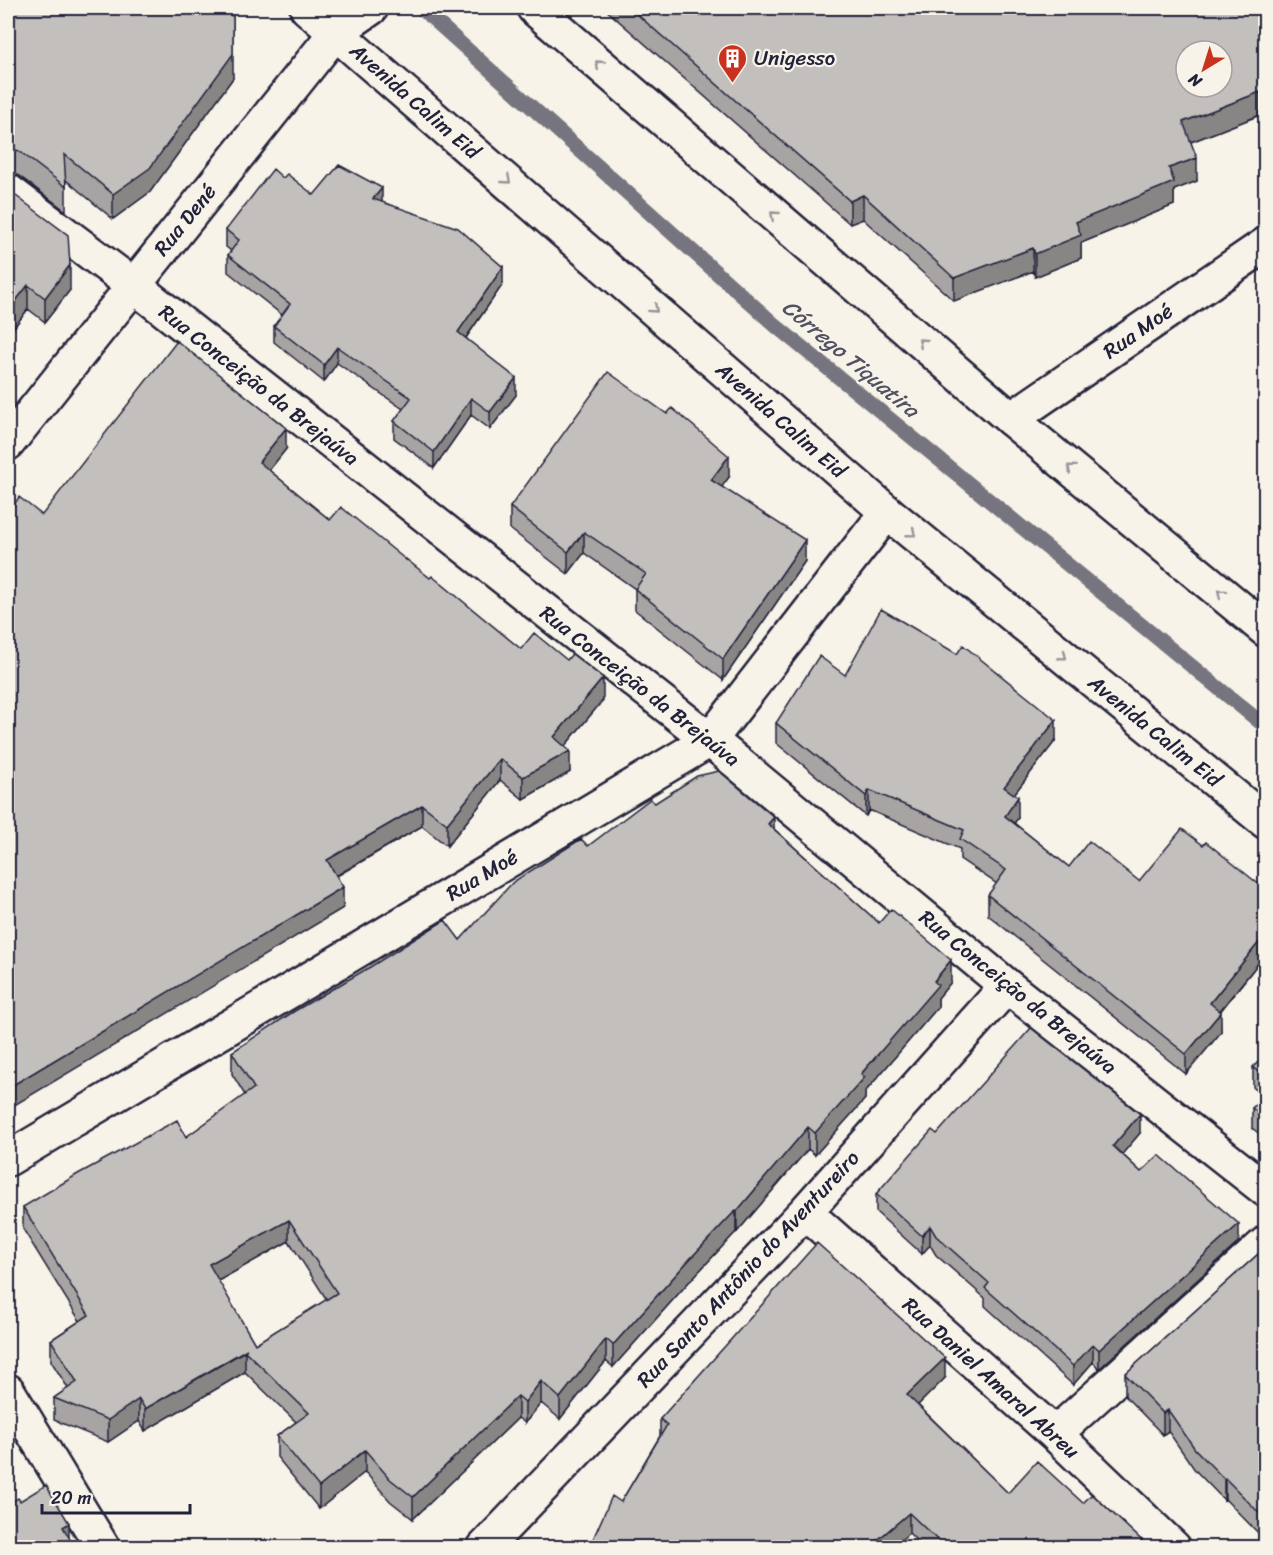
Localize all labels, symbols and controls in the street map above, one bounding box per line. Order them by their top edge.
street label: Avenida Calim Eid [340,32,491,170]
place label: Unigesso [754,39,835,77]
north arrow [1174,39,1234,99]
building icon: Unigesso [717,42,749,84]
one-way arrow [595,60,606,71]
text: N [1181,65,1209,96]
one-way arrow [500,173,511,184]
street label: Rua Dené [144,175,227,265]
one-way arrow [770,211,781,222]
water label: Córrego Tiquatira [773,289,930,429]
street label: Rua Moé [1095,293,1181,369]
street label: Rua Conceição da Brejaúva [150,294,368,476]
one-way arrow [647,302,657,313]
one-way arrow [918,338,929,349]
street label: Avenida Calim Eid [706,351,857,489]
one-way arrow [1066,464,1077,475]
one-way arrow [905,525,916,536]
one-way arrow [1216,589,1227,600]
street label: Rua Conceição da Brejaúva [531,595,749,777]
one-way arrow [1056,649,1067,660]
street label: Avenida Calim Eid [1079,664,1232,799]
street label: Rua Moé [438,838,526,912]
street label: Rua Conceição da Brejaúva [910,900,1126,1085]
street label: Rua Santo Antônio do Aventureiro [627,1141,869,1397]
street label: Rua Daniel Amaral Abreu [893,1287,1089,1469]
scale bar [42,1477,190,1515]
text: 20 m [51,1482,91,1514]

